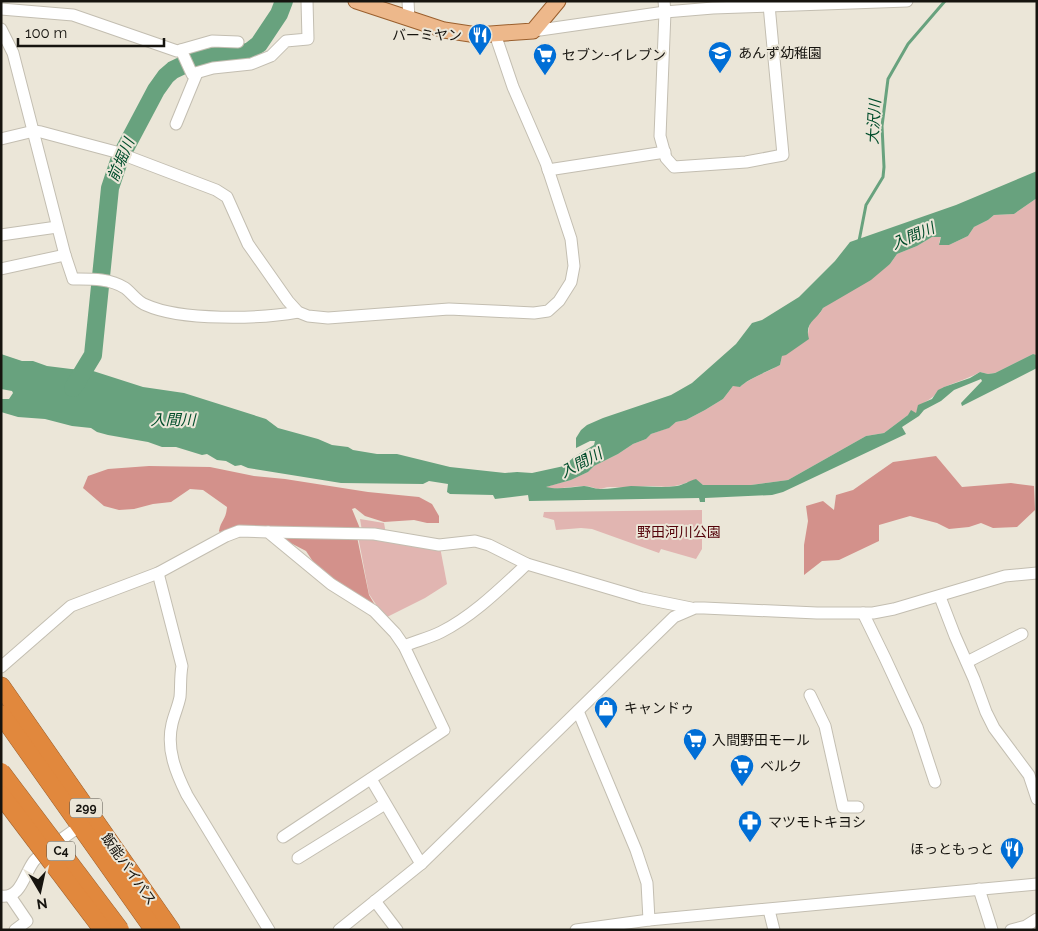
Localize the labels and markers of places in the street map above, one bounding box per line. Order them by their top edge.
restaurant icon: バーミヤン [467,22,493,56]
place label: バーミヤン [392,27,462,43]
school or university icon: あんず幼稚園 [707,40,733,74]
supermarket icon: セブン-イレブン [532,42,558,76]
place label: あんず幼稚園 [738,45,822,61]
place label: セブン-イレブン [562,47,666,63]
shop icon: キャンドゥ [593,695,619,729]
place label: キャンドゥ [624,700,694,716]
supermarket icon: 入間野田モール [682,727,708,761]
place label: 入間野田モール [712,732,810,748]
supermarket icon: ベルク [729,753,755,787]
place label: ベルク [760,758,802,774]
pharmacy icon: マツモトキヨシ [737,809,763,843]
place label: マツモトキヨシ [768,814,866,830]
restaurant icon: ほっともっと [999,836,1025,870]
place label: ほっともっと [910,841,994,857]

